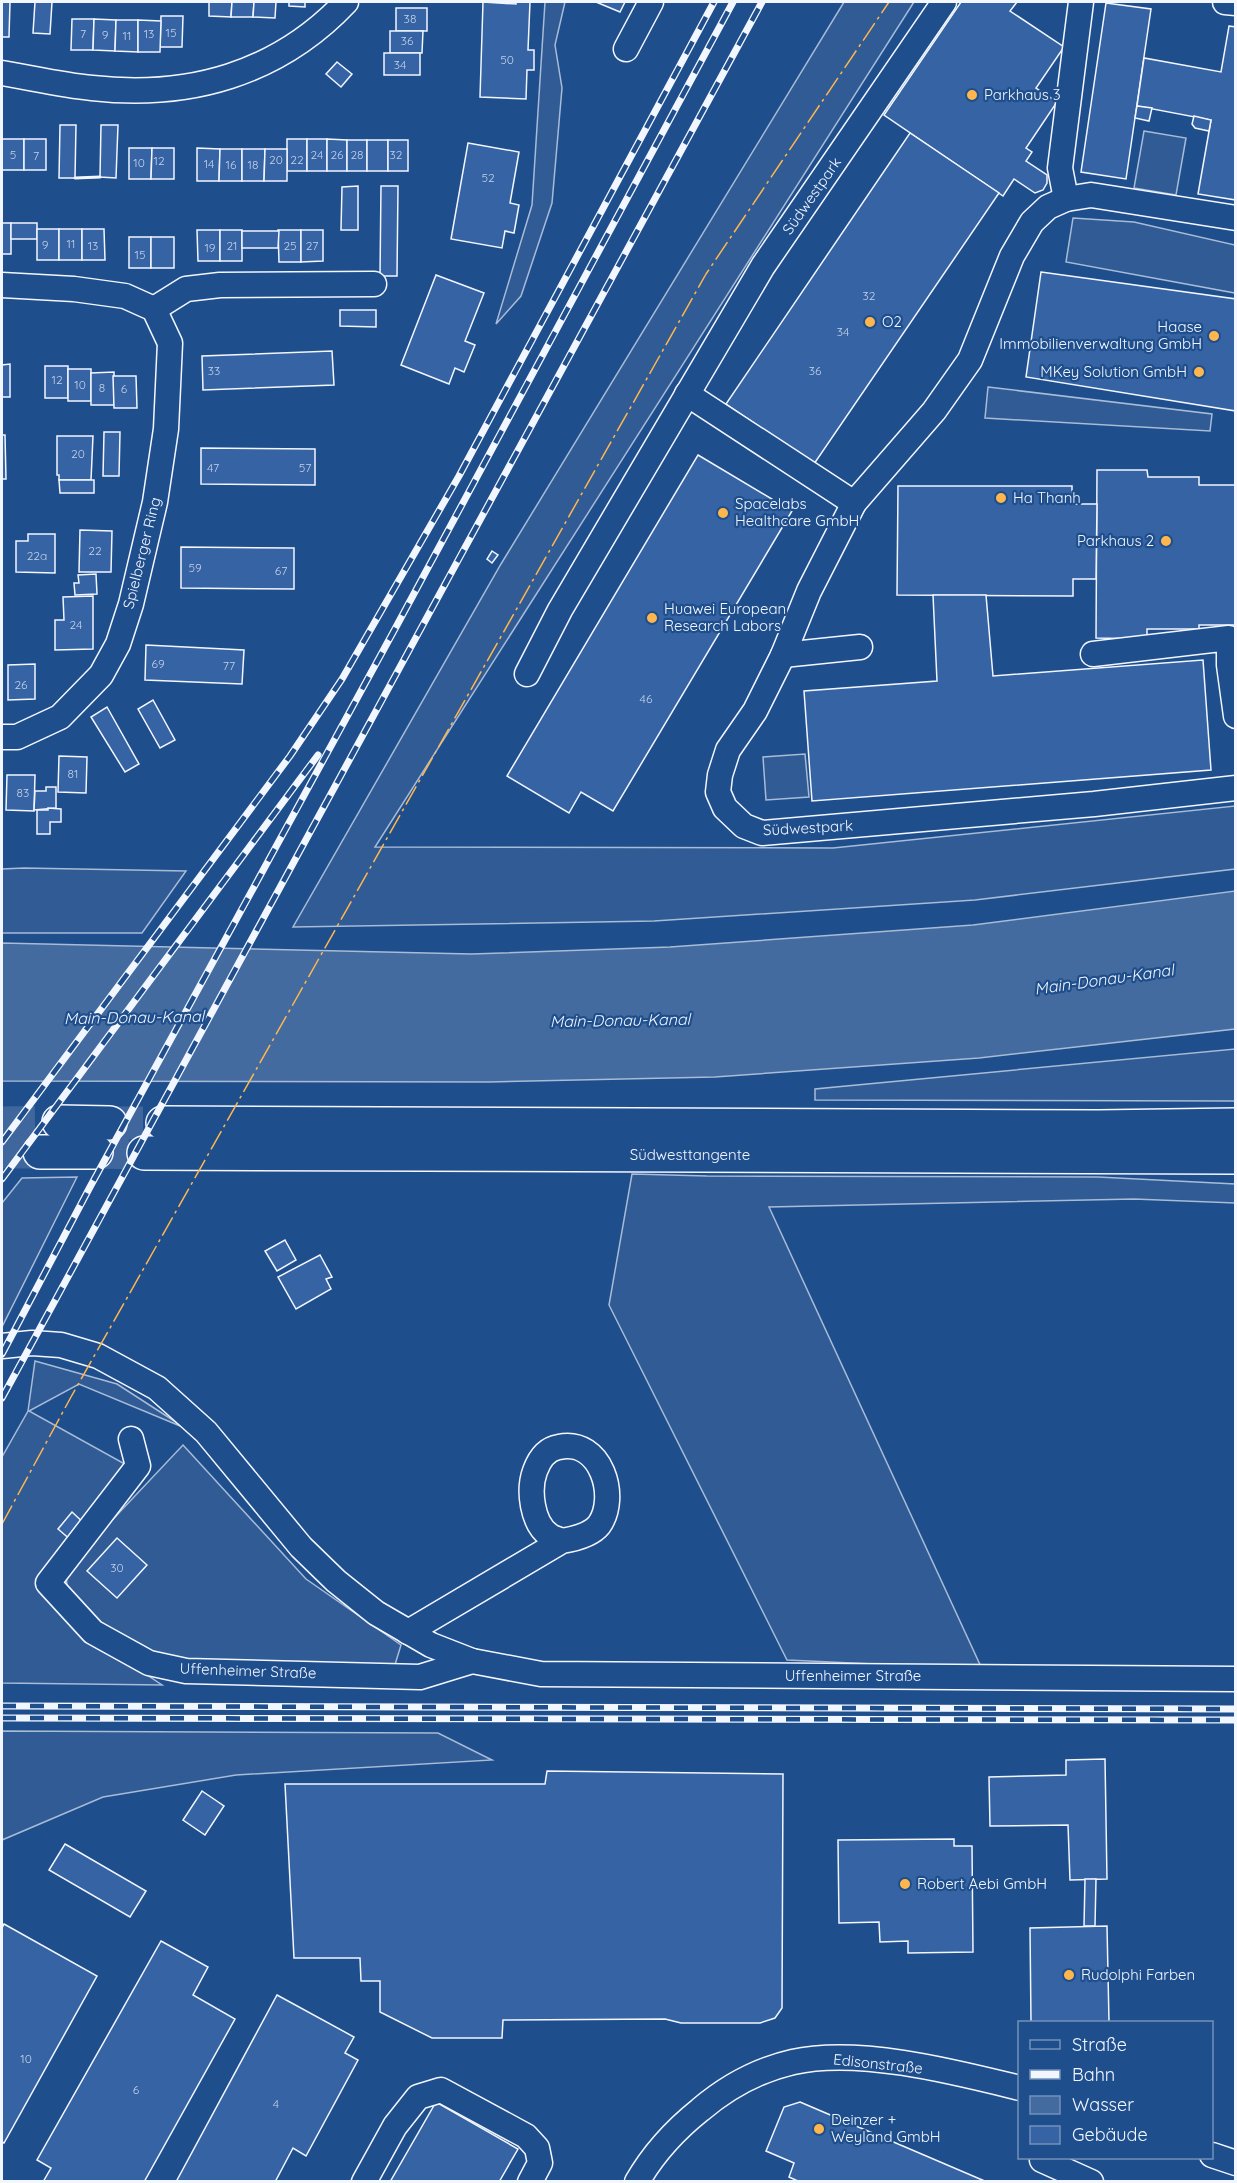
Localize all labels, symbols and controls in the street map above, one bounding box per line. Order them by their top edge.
house number: 38 [404,11,416,26]
house number: 15 [166,25,176,40]
house number: 7 [80,26,86,41]
house number: 13 [144,26,154,41]
house number: 9 [102,27,109,42]
house number: 11 [123,28,131,43]
house number: 36 [401,33,414,48]
house number: 50 [500,52,514,67]
house number: 34 [394,57,406,72]
place label: Parkhaus 3 [984,85,1061,104]
marker: Parkhaus 3 [965,88,979,102]
house number: 5 [10,147,16,162]
house number: 24 [311,147,323,162]
house number: 26 [330,147,344,162]
house number: 28 [350,147,364,162]
house number: 32 [390,147,403,162]
house number: 7 [33,148,39,163]
house number: 20 [269,152,283,167]
house number: 22 [290,152,304,167]
house number: 12 [153,153,165,168]
street label: Südwestpark [778,153,845,238]
house number: 10 [133,155,145,170]
house number: 14 [204,156,214,171]
house number: 16 [226,157,237,172]
house number: 18 [248,157,258,172]
house number: 52 [481,170,495,185]
house number: 11 [67,236,75,251]
house number: 9 [42,237,49,252]
house number: 13 [88,238,98,253]
house number: 21 [226,238,238,253]
house number: 25 [283,238,297,253]
house number: 27 [306,238,318,253]
house number: 19 [204,240,216,255]
house number: 15 [135,247,145,262]
house number: 32 [863,288,876,303]
place label: O2 [882,312,902,331]
marker: O2 [863,315,877,329]
place label: Haase Immobilienverwaltung GmbH [999,317,1202,353]
house number: 34 [837,324,849,339]
marker: Haase Immobilienverwaltung GmbH [1207,329,1221,343]
place label: MKey Solution GmbH [1040,362,1187,381]
house number: 33 [208,363,220,378]
house number: 36 [809,363,822,378]
marker: MKey Solution GmbH [1192,365,1206,379]
house number: 12 [51,372,63,387]
house number: 10 [74,377,86,392]
house number: 8 [99,380,105,395]
house number: 6 [121,381,128,396]
house number: 20 [71,446,85,461]
house number: 47 [207,460,219,475]
house number: 57 [299,460,311,475]
place label: Ha Thanh [1013,488,1081,507]
marker: Ha Thanh [994,491,1008,505]
place label: Spacelabs Healthcare GmbH [735,494,859,530]
street label: Spielberger Ring [118,495,165,611]
marker: Spacelabs Healthcare GmbH [716,506,730,520]
place label: Parkhaus 2 [1077,531,1154,550]
marker: Parkhaus 2 [1159,534,1173,548]
house number: 22 [88,543,102,558]
house number: 22a [27,548,47,563]
house number: 59 [188,560,202,575]
house number: 67 [275,563,287,578]
place label: Huawei European Research Labors [664,599,786,635]
marker: Huawei European Research Labors [645,611,659,625]
house number: 24 [70,617,82,632]
house number: 69 [151,656,165,671]
house number: 77 [223,658,235,673]
house number: 26 [14,677,28,692]
house number: 46 [640,691,653,706]
house number: 81 [68,766,78,781]
house number: 83 [17,785,29,800]
street label: Südwestpark [763,816,853,839]
water label: Main-Donau-Kanal [1033,959,1177,999]
water label: Main-Donau-Kanal [64,1006,207,1028]
water label: Main-Donau-Kanal [550,1009,693,1031]
street label: Südwesttangente [630,1145,750,1164]
house number: 30 [110,1560,124,1575]
street label: Uffenheimer Straße [179,1659,317,1682]
street label: Uffenheimer Straße [785,1666,921,1685]
place label: Robert Aebi GmbH [917,1874,1047,1893]
marker: Robert Aebi GmbH [898,1877,912,1891]
place label: Rudolphi Farben [1081,1965,1195,1984]
marker: Rudolphi Farben [1062,1968,1076,1982]
legend [1018,2021,1213,2159]
text: Straße [1072,2033,1127,2056]
street label: Edisonstraße [832,2049,924,2078]
house number: 10 [20,2051,32,2066]
text: Bahn [1072,2063,1115,2086]
house number: 6 [133,2082,140,2097]
text: Wasser [1072,2093,1134,2116]
house number: 4 [273,2096,279,2111]
place label: Deinzer + Weyland GmbH [831,2110,941,2146]
marker: Deinzer + Weyland GmbH [812,2122,826,2136]
text: Gebäude [1072,2123,1148,2146]

